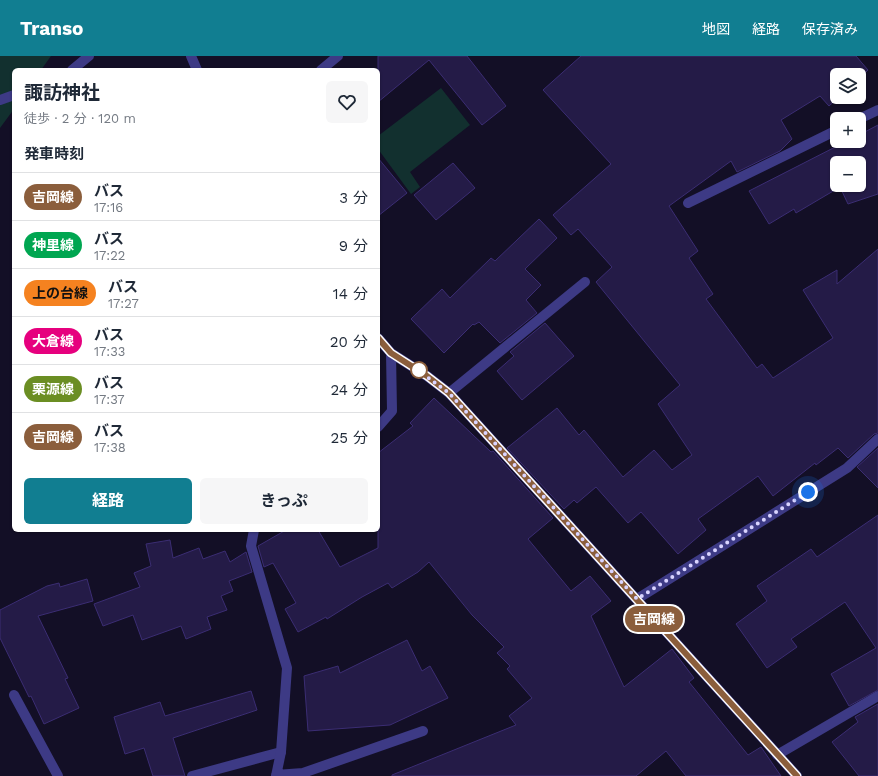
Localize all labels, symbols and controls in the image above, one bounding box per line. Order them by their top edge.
text: Transo [20,17,84,40]
text: 地図 [702,21,730,37]
text: 経路 [752,21,780,37]
text: 保存済み [802,21,858,37]
map controls [830,68,866,192]
button: layers [830,68,866,104]
text: 諏訪神社 [24,81,100,104]
button: heart [326,81,368,123]
text: 徒歩 · 2 分 · 120 m [24,111,136,126]
button: + [830,112,866,148]
text: 発車時刻 [24,145,84,163]
button: − [830,156,866,192]
text: バス [94,182,124,200]
text: 吉岡線 [32,189,74,205]
text: 3 分 [339,189,368,207]
text: 17:16 [94,200,123,215]
text: バス [94,230,124,248]
text: 神里線 [32,237,74,253]
text: 9 分 [339,237,368,255]
text: 17:22 [94,248,125,263]
text: バス [108,278,138,296]
text: 上の台線 [32,285,88,301]
text: 14 分 [333,285,368,303]
text: 17:27 [108,296,139,311]
text: バス [94,326,124,344]
text: 大倉線 [32,333,74,349]
text: 20 分 [330,333,368,351]
text: 17:33 [94,344,125,359]
unlabelled marker [410,361,428,379]
text: バス [94,374,124,392]
text: 栗源線 [32,381,74,397]
text: 24 分 [330,381,368,399]
text: 17:37 [94,392,125,407]
text: バス [94,422,124,440]
text: 吉岡線 [32,429,74,445]
text: 25 分 [330,429,368,447]
text: 17:38 [94,440,126,455]
button: 経路 [24,478,192,524]
button: きっぷ [200,478,368,524]
your location [798,482,818,502]
line badge: 吉岡線 [631,606,677,632]
text: 吉岡線 [633,611,675,627]

